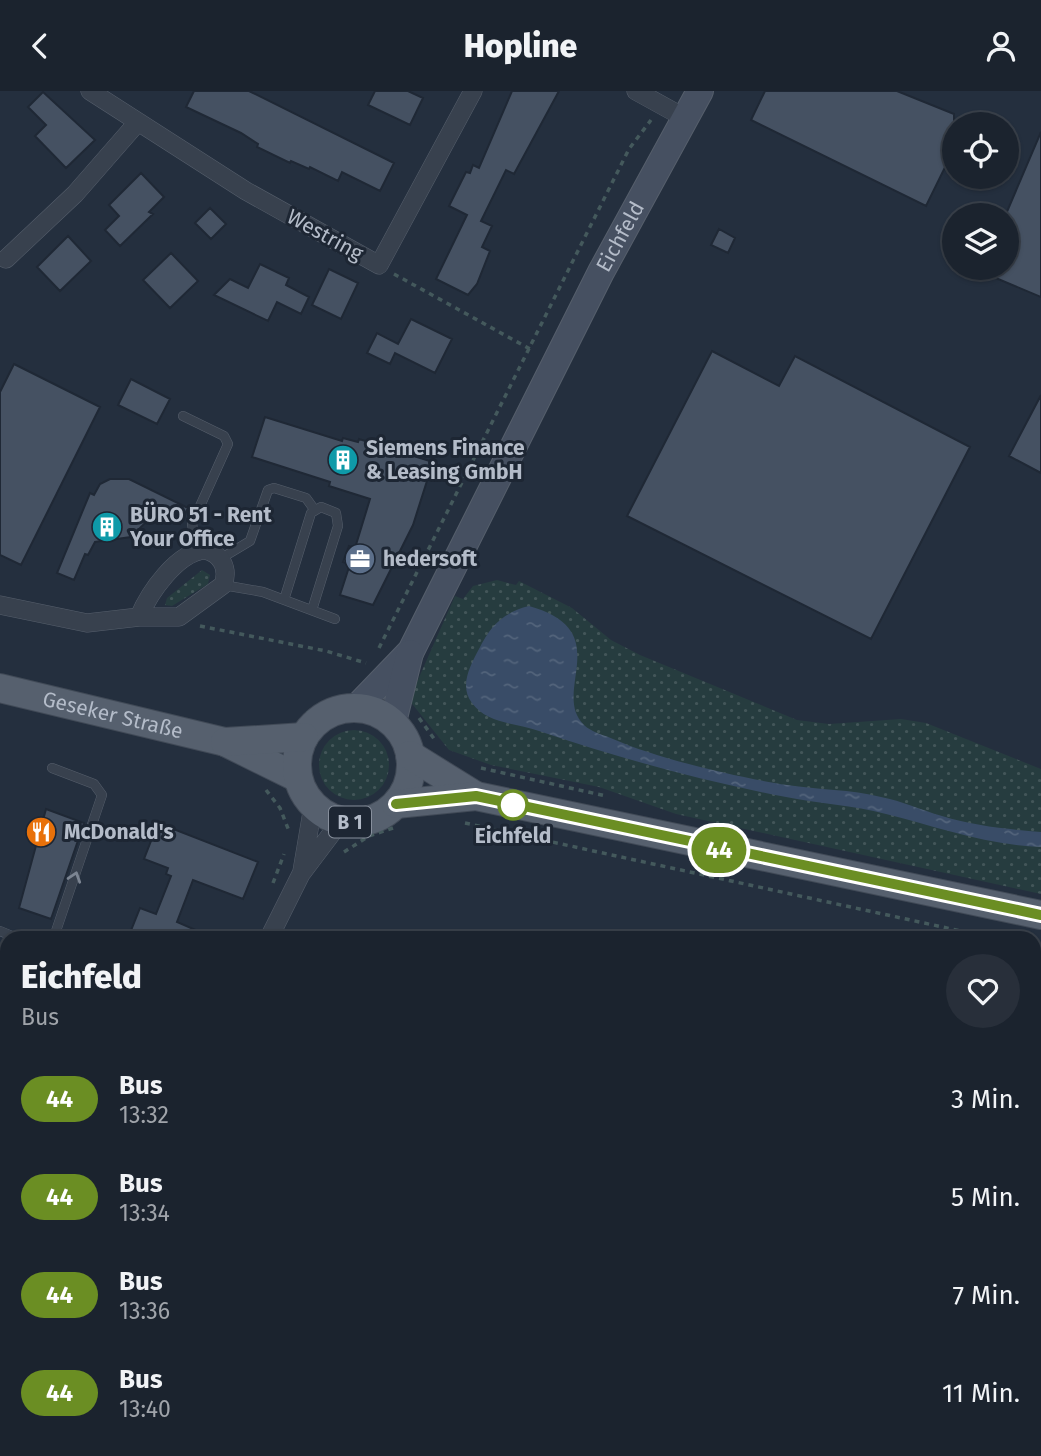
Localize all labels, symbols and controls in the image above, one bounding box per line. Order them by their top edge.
icon: back [21,27,59,65]
text: Hopline [464,27,577,65]
icon: person [982,27,1020,65]
map controls [942,112,1019,280]
button: locate [942,112,1019,189]
street label: Eichfeld [591,197,650,276]
street label: Westring [282,203,368,267]
button: layers [942,203,1019,280]
place label: Siemens Finance & Leasing GmbH [366,435,525,485]
building icon: Siemens Finance & Leasing GmbH [326,443,360,477]
place label: BÜRO 51 - Rent Your Office [129,501,272,552]
building icon: BÜRO 51 - Rent Your Office [90,510,124,544]
office icon: hedersoft [343,542,377,576]
place label: hedersoft [383,546,478,572]
street label: Geseker Straße [40,686,186,744]
marker: Eichfeld [498,790,528,820]
road number: B 1 [329,807,371,837]
restaurant icon: McDonald's [24,815,58,849]
place label: McDonald's [64,819,174,845]
place label: Eichfeld [475,823,551,849]
line badge: 44 [688,827,750,873]
text: 44 [705,836,733,864]
one-way arrow [66,872,81,884]
button: heart [946,954,1020,1028]
text: Eichfeld [21,957,142,997]
text: Bus [21,1003,59,1031]
text: Bus [119,1070,162,1101]
text: 3 Min. [951,1084,1020,1115]
text: 44 [46,1085,73,1113]
text: 13:32 [119,1101,169,1129]
text: Bus [119,1168,162,1199]
text: 5 Min. [951,1182,1020,1213]
text: 44 [46,1183,73,1211]
text: 13:34 [119,1199,170,1227]
text: Bus [119,1266,162,1297]
text: 7 Min. [953,1280,1020,1311]
text: 44 [46,1281,73,1309]
text: 13:36 [119,1297,170,1325]
text: Bus [119,1364,162,1395]
text: 11 Min. [942,1378,1020,1409]
text: 44 [46,1379,73,1407]
text: 13:40 [119,1395,171,1423]

